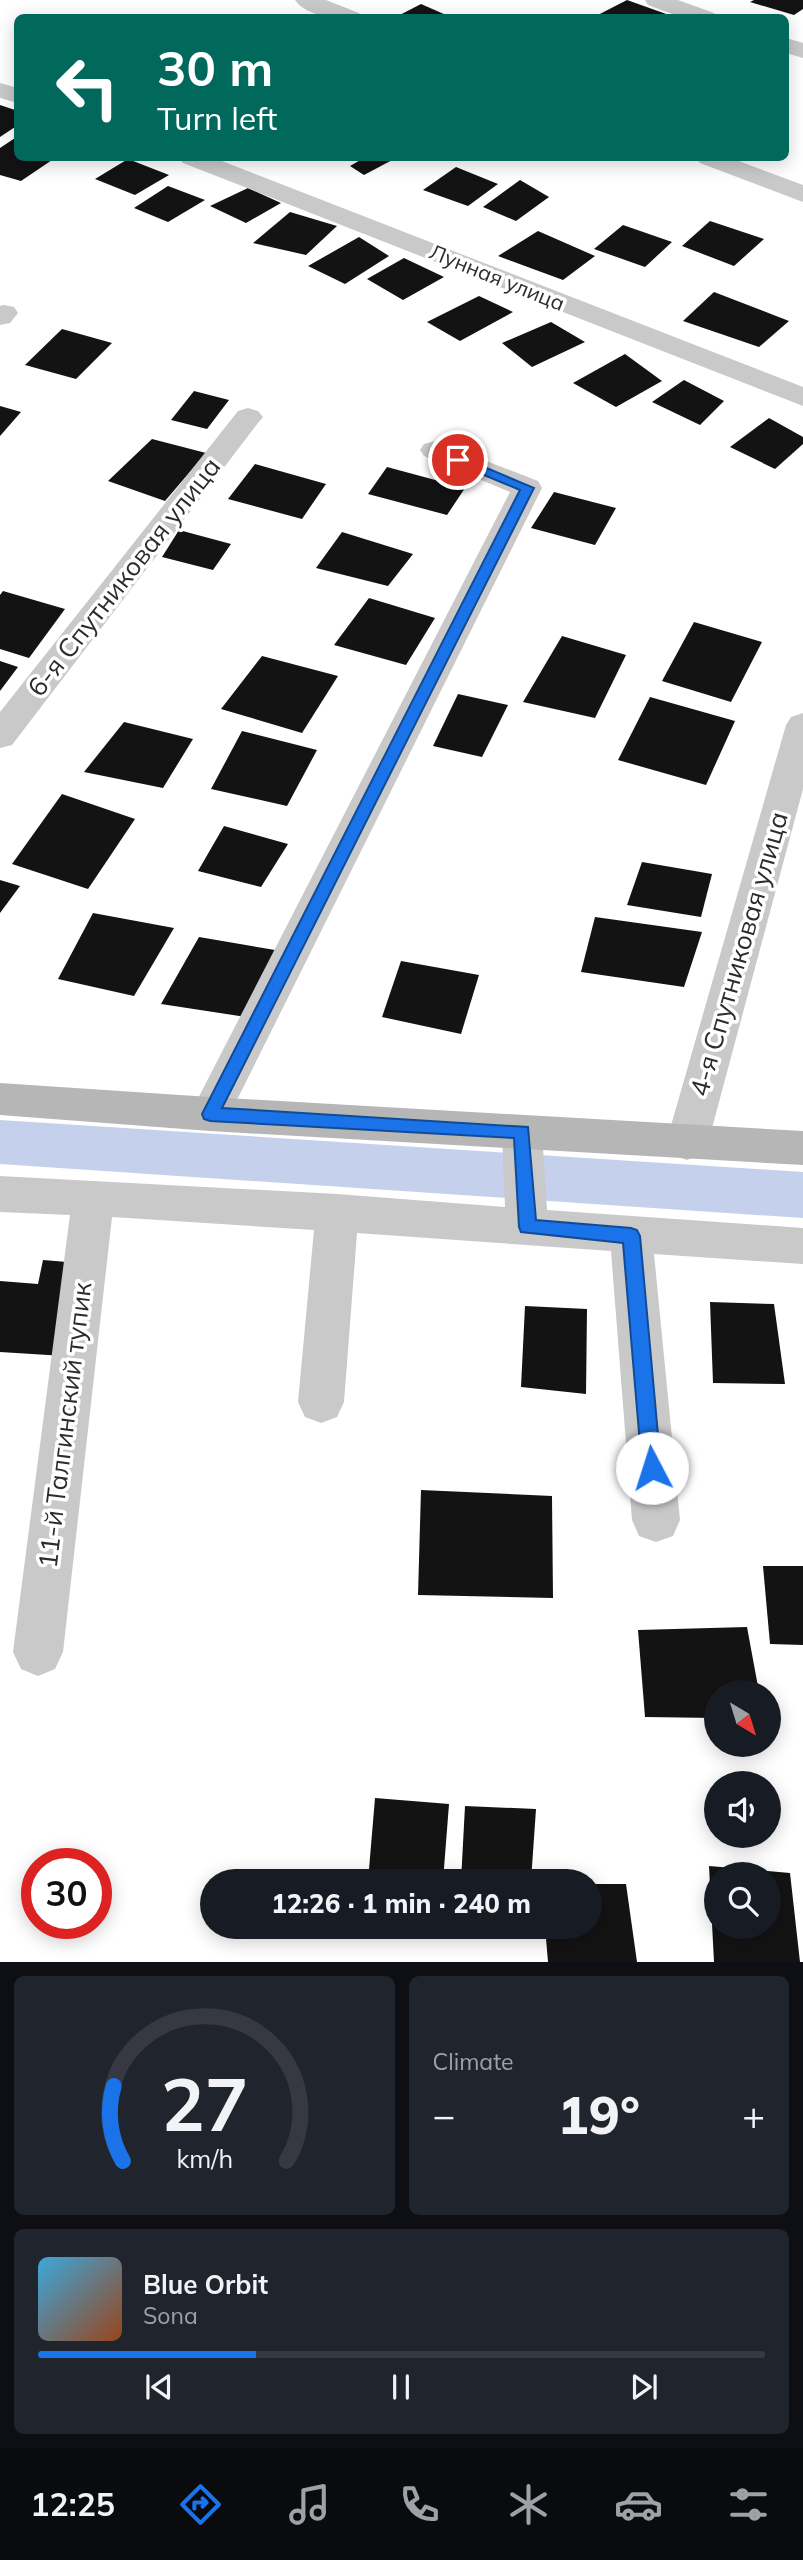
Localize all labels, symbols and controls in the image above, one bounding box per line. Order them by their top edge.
text: 30 m [157,37,273,98]
icon: left [42,42,133,133]
text: Turn left [157,98,277,138]
street label: Лунная улица [426,238,569,316]
pin [428,430,488,490]
icon: arrive [439,441,477,479]
street label: 6-я Спутниковая улица [20,451,227,703]
street label: 4-я Спутниковая улица [682,808,795,1100]
street label: 11-й Талгинский тупик [31,1280,98,1570]
position arrow [615,1431,689,1505]
north arrow [704,1680,780,1757]
map controls [704,1680,781,1939]
button: sound [704,1771,781,1848]
speed limit sign: 30 [21,1848,112,1939]
button: search [704,1862,781,1939]
text: 12:26 · 1 min · 240 m [271,1887,531,1920]
text: Climate [433,2047,514,2076]
text: 27 [161,2059,248,2150]
text: 19° [558,2082,640,2147]
text: − [433,2091,455,2139]
text: + [742,2091,765,2139]
text: km/h [176,2143,233,2174]
text: Blue Orbit [143,2268,268,2301]
text: Sona [143,2301,198,2330]
icon: previous [140,2368,178,2406]
icon: pause [382,2368,420,2406]
icon: next [625,2368,663,2406]
icon: directions [176,2480,225,2529]
icon: music [285,2480,334,2529]
icon: phone [395,2480,444,2529]
icon: climate [504,2480,553,2529]
icon: car [614,2480,663,2529]
icon: filters [724,2480,773,2529]
text: 12:25 [30,2484,115,2524]

